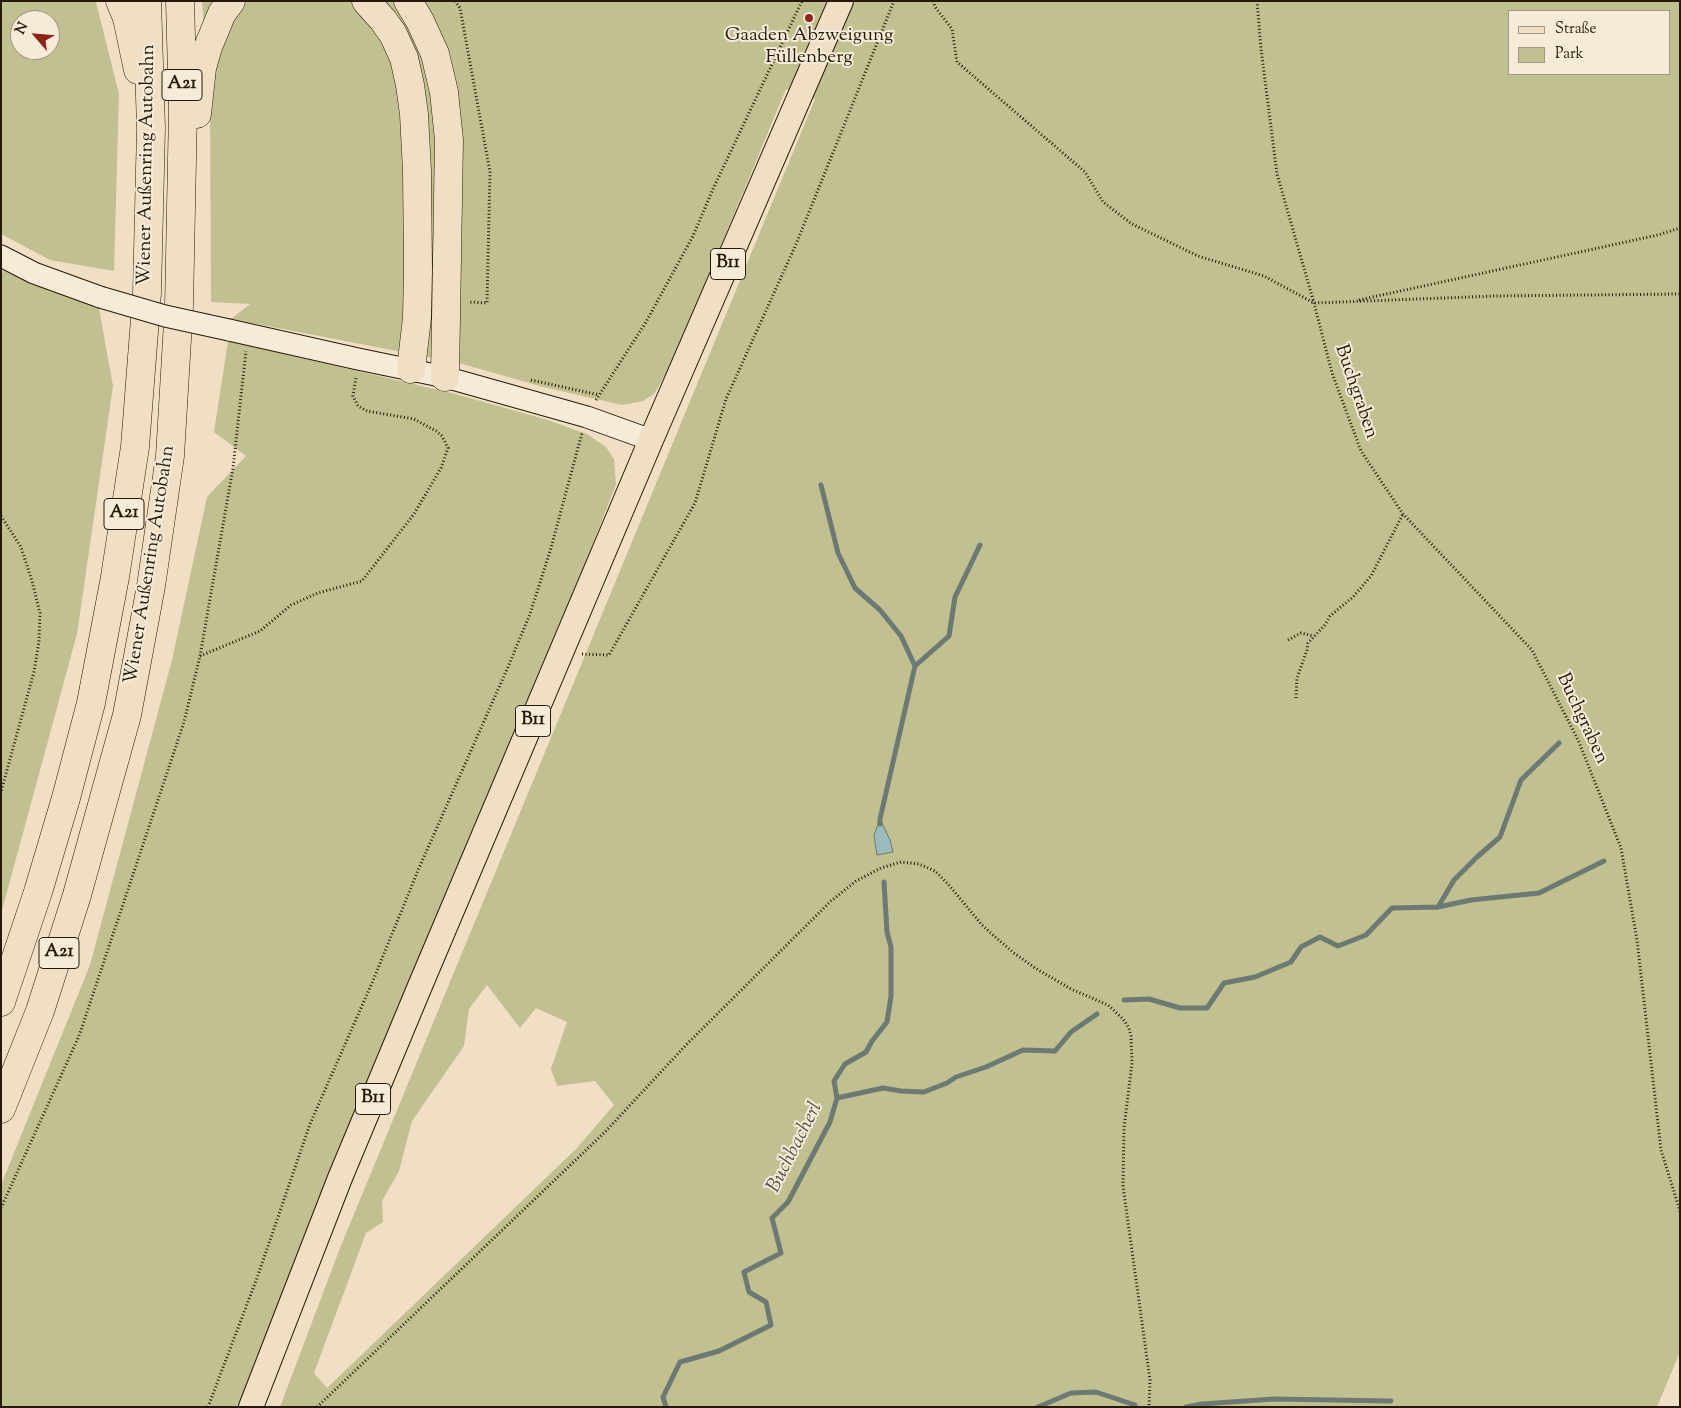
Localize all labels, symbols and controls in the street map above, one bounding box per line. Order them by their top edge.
north arrow [10,10,60,60]
legend [1508,10,1671,75]
marker: Gaaden Abzweigung Füllenberg [803,12,815,24]
text: N [11,19,34,38]
text: Straße [1555,19,1597,40]
place label: Gaaden Abzweigung Füllenberg [725,26,893,70]
street label: Wiener Außenring Autobahn [134,44,162,286]
text: Park [1555,44,1584,65]
road number: A21 [162,70,202,100]
road number: B11 [710,248,746,280]
street label: Buchgraben [1328,342,1382,442]
street label: Wiener Außenring Autobahn [121,444,181,686]
road number: A21 [104,498,144,530]
street label: Buchgraben [1550,670,1612,768]
road number: B11 [516,706,550,736]
road number: A21 [39,938,79,968]
road number: B11 [356,1084,390,1114]
water label: Buchbacherl [763,1099,829,1197]

